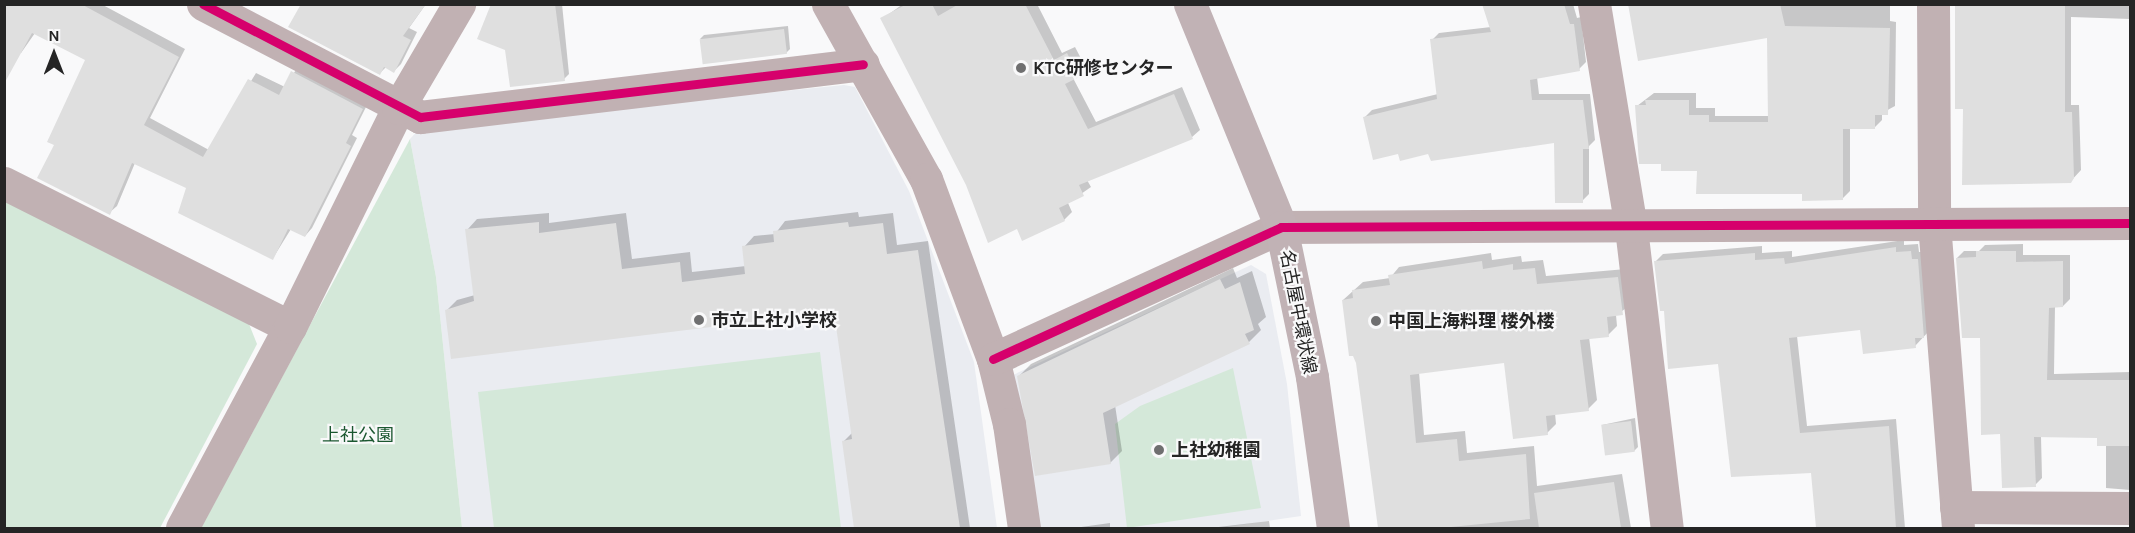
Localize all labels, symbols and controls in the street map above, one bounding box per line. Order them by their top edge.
north arrow [24,24,84,84]
text: N [48,26,60,45]
place label: KTC研修センター [1033,57,1174,79]
marker: KTC研修センター [1014,61,1028,75]
street label: 名古屋中環状線 [1275,248,1321,376]
place label: 市立上社小学校 [711,309,837,331]
place label: 中国上海料理 楼外楼 [1388,310,1555,332]
marker: 市立上社小学校 [692,313,706,327]
marker: 中国上海料理 楼外楼 [1369,314,1383,328]
park label: 上社公園 [322,424,394,446]
place label: 上社幼稚園 [1171,439,1261,461]
marker: 上社幼稚園 [1152,443,1166,457]

